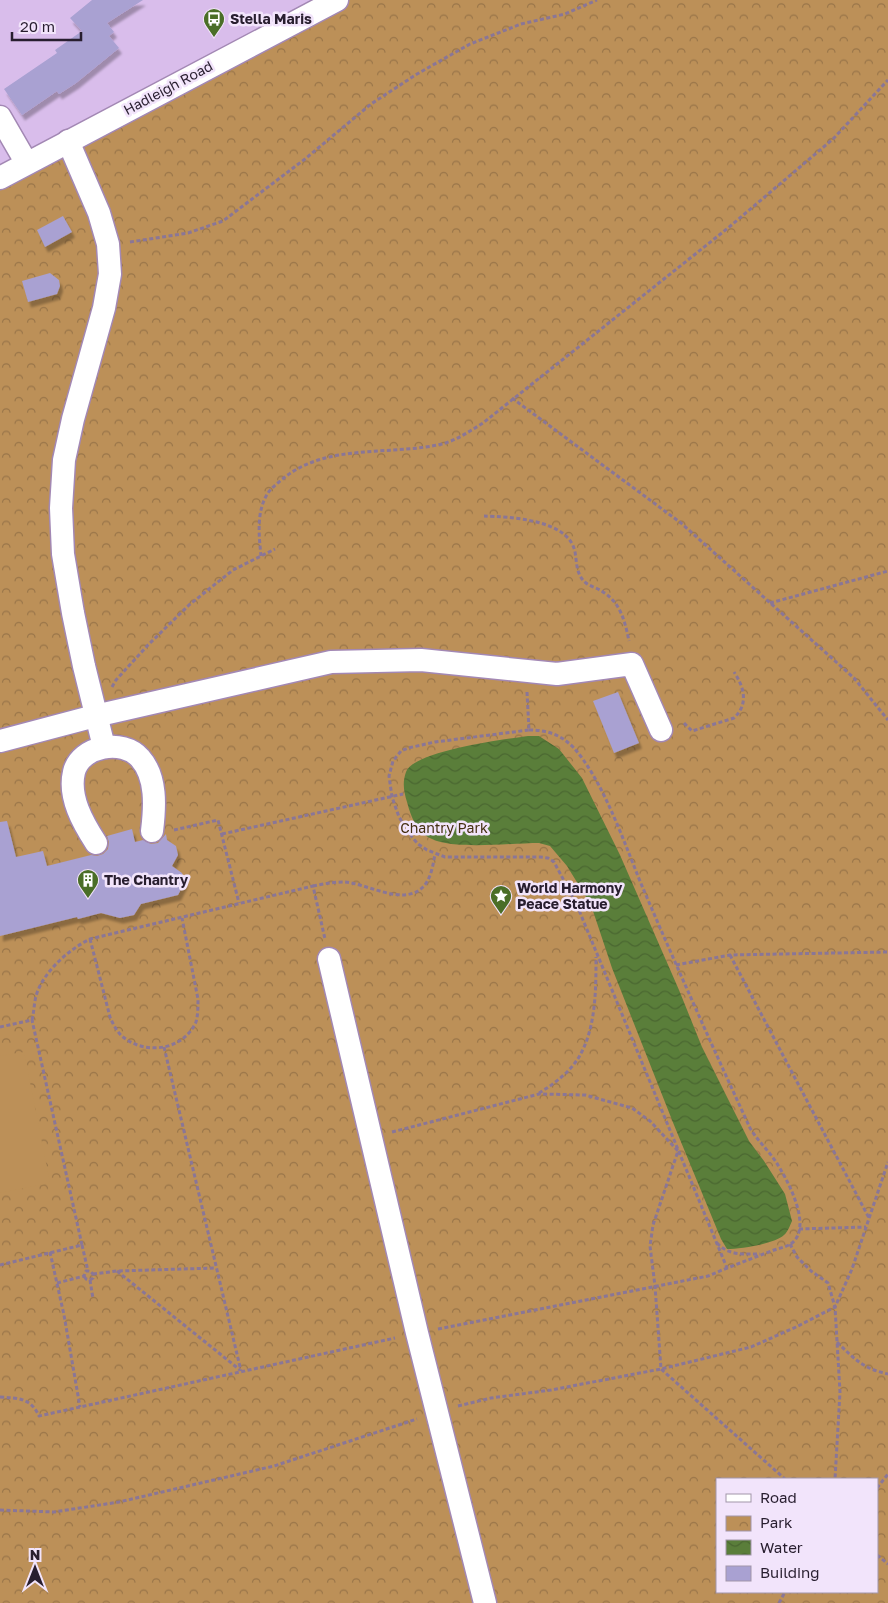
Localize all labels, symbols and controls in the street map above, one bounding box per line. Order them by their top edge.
bus stop icon: Stella Maris [202,7,226,38]
scale bar [12,10,81,42]
place label: Stella Maris [230,10,312,27]
text: 20 m [20,17,55,35]
street label: Hadleigh Road [120,57,215,118]
park label: Chantry Park [400,819,488,836]
building icon: The Chantry [76,868,100,899]
place label: The Chantry [104,871,189,888]
place label: World Harmony Peace Statue [517,879,623,912]
place icon: World Harmony Peace Statue [489,884,513,915]
legend [716,1478,878,1593]
text: Road [760,1488,797,1506]
text: Park [760,1513,793,1531]
text: Water [760,1538,803,1556]
north arrow [10,1543,60,1593]
text: N [30,1546,40,1563]
text: Building [760,1563,820,1581]

